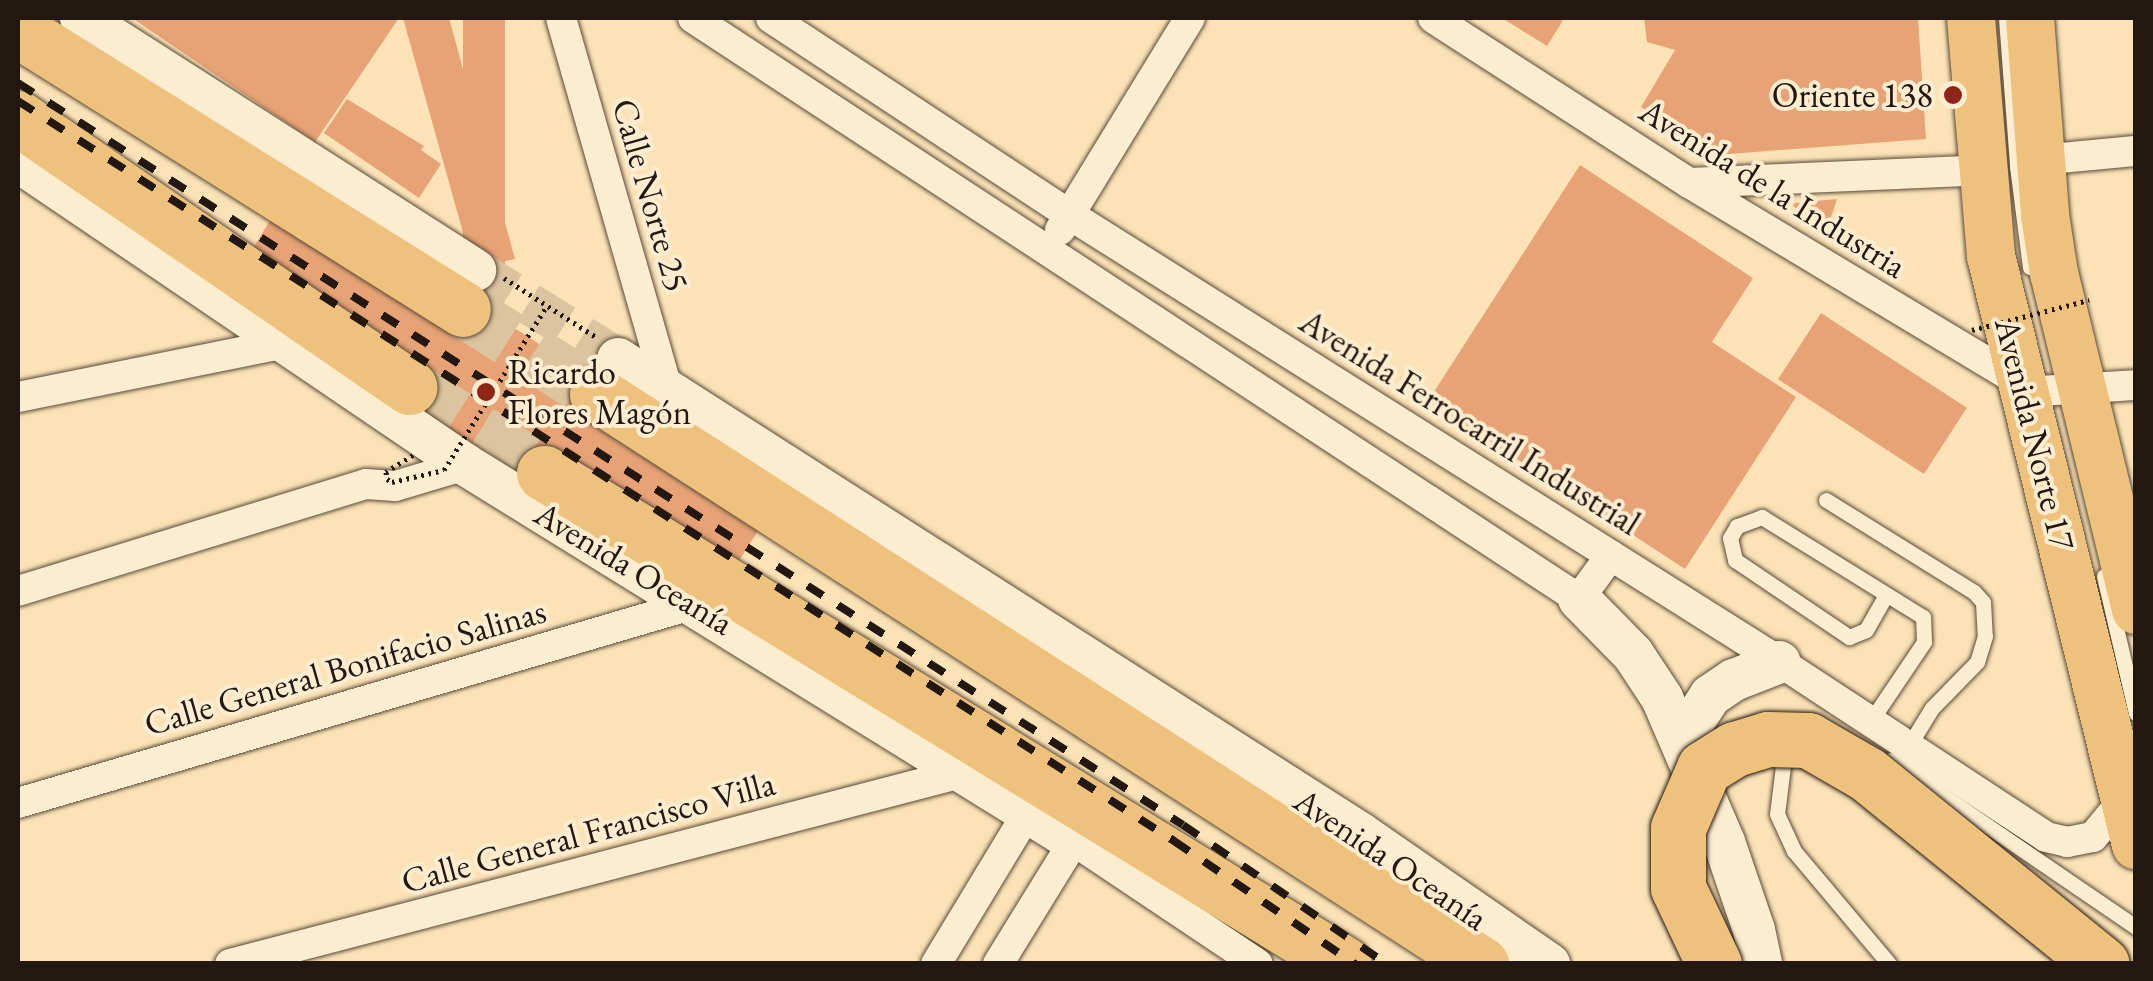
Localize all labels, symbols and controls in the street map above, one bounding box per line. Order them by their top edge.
place label: Oriente 138 [1772,74,1933,116]
marker: Oriente 138 [1942,84,1964,106]
street label: Avenida de la Industria [1632,89,1914,287]
street label: Calle Norte 25 [603,94,699,296]
street label: Avenida Ferrocarril Industrial [1292,300,1648,544]
street label: Avenida Norte 17 [1986,314,2084,554]
place label: Ricardo Flores Magón [508,351,691,433]
marker: Ricardo Flores Magón [473,379,499,405]
street label: Avenida Oceanía [527,492,741,644]
street label: Calle General Bonifacio Salinas [139,589,551,745]
street label: Calle General Francisco Villa [397,762,779,902]
street label: Avenida Oceanía [1286,779,1496,939]

